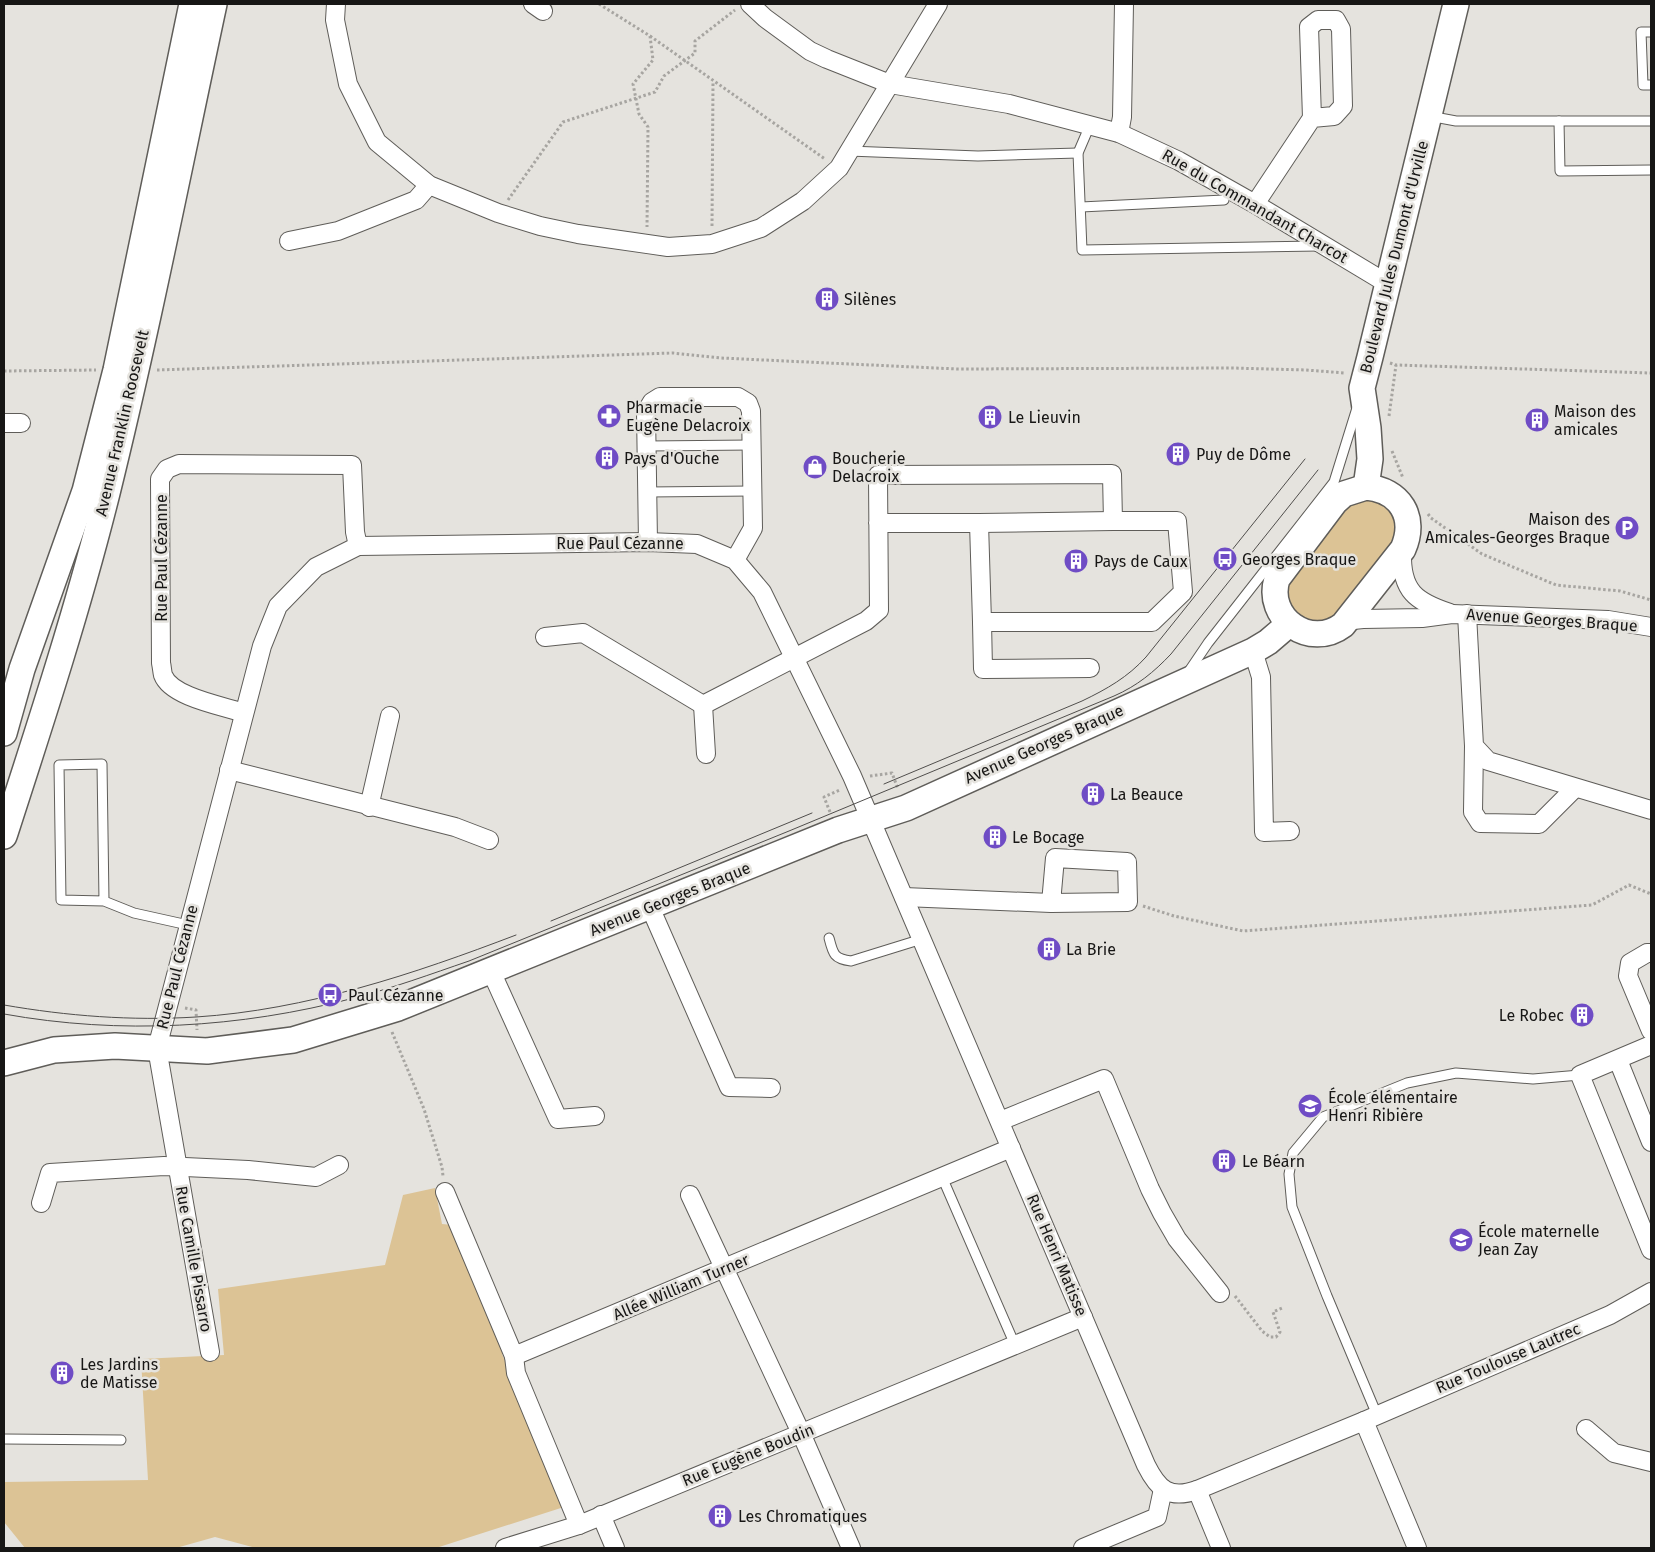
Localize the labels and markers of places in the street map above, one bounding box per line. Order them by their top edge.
building icon: Silènes [814,286,840,312]
place label: Silènes [844,290,896,309]
place label: Pharmacie Eugène Delacroix [626,398,750,435]
place label: Maison des amicales [1554,402,1636,439]
pharmacy icon: Pharmacie Eugène Delacroix [596,403,622,429]
building icon: Le Lieuvin [977,404,1003,430]
building icon: Maison des amicales [1524,407,1550,433]
place label: Le Lieuvin [1008,408,1081,427]
building icon: Puy de Dôme [1165,441,1191,467]
building icon: Pays d'Ouche [594,445,620,471]
place label: Puy de Dôme [1196,445,1291,464]
place label: Pays d'Ouche [624,449,720,468]
place label: Boucherie Delacroix [832,449,906,486]
shop icon: Boucherie Delacroix [802,454,828,480]
place label: Maison des Amicales-Georges Braque [1425,510,1610,547]
parking icon: Maison des Amicales-Georges Braque [1614,515,1640,541]
bus stop icon: Georges Braque [1212,546,1238,572]
building icon: Pays de Caux [1063,548,1089,574]
place label: Georges Braque [1242,550,1356,569]
place label: Pays de Caux [1094,552,1188,571]
building icon: La Beauce [1080,781,1106,807]
place label: La Beauce [1110,785,1183,804]
building icon: Le Bocage [982,824,1008,850]
place label: Le Bocage [1012,828,1084,847]
building icon: La Brie [1036,936,1062,962]
place label: La Brie [1066,940,1116,959]
bus stop icon: Paul Cézanne [317,982,343,1008]
place label: Paul Cézanne [348,986,444,1005]
building icon: Le Robec [1569,1002,1595,1028]
place label: Le Robec [1499,1006,1564,1025]
place label: École élémentaire Henri Ribière [1328,1087,1458,1125]
school or university icon: École élémentaire Henri Ribière [1297,1093,1323,1119]
building icon: Le Béarn [1211,1148,1237,1174]
place label: Le Béarn [1242,1152,1305,1171]
place label: École maternelle Jean Zay [1478,1221,1599,1259]
school or university icon: École maternelle Jean Zay [1448,1227,1474,1253]
place label: Les Jardins de Matisse [80,1355,158,1392]
building icon: Les Jardins de Matisse [49,1360,75,1386]
building icon: Les Chromatiques [707,1503,733,1529]
place label: Les Chromatiques [738,1507,867,1526]

